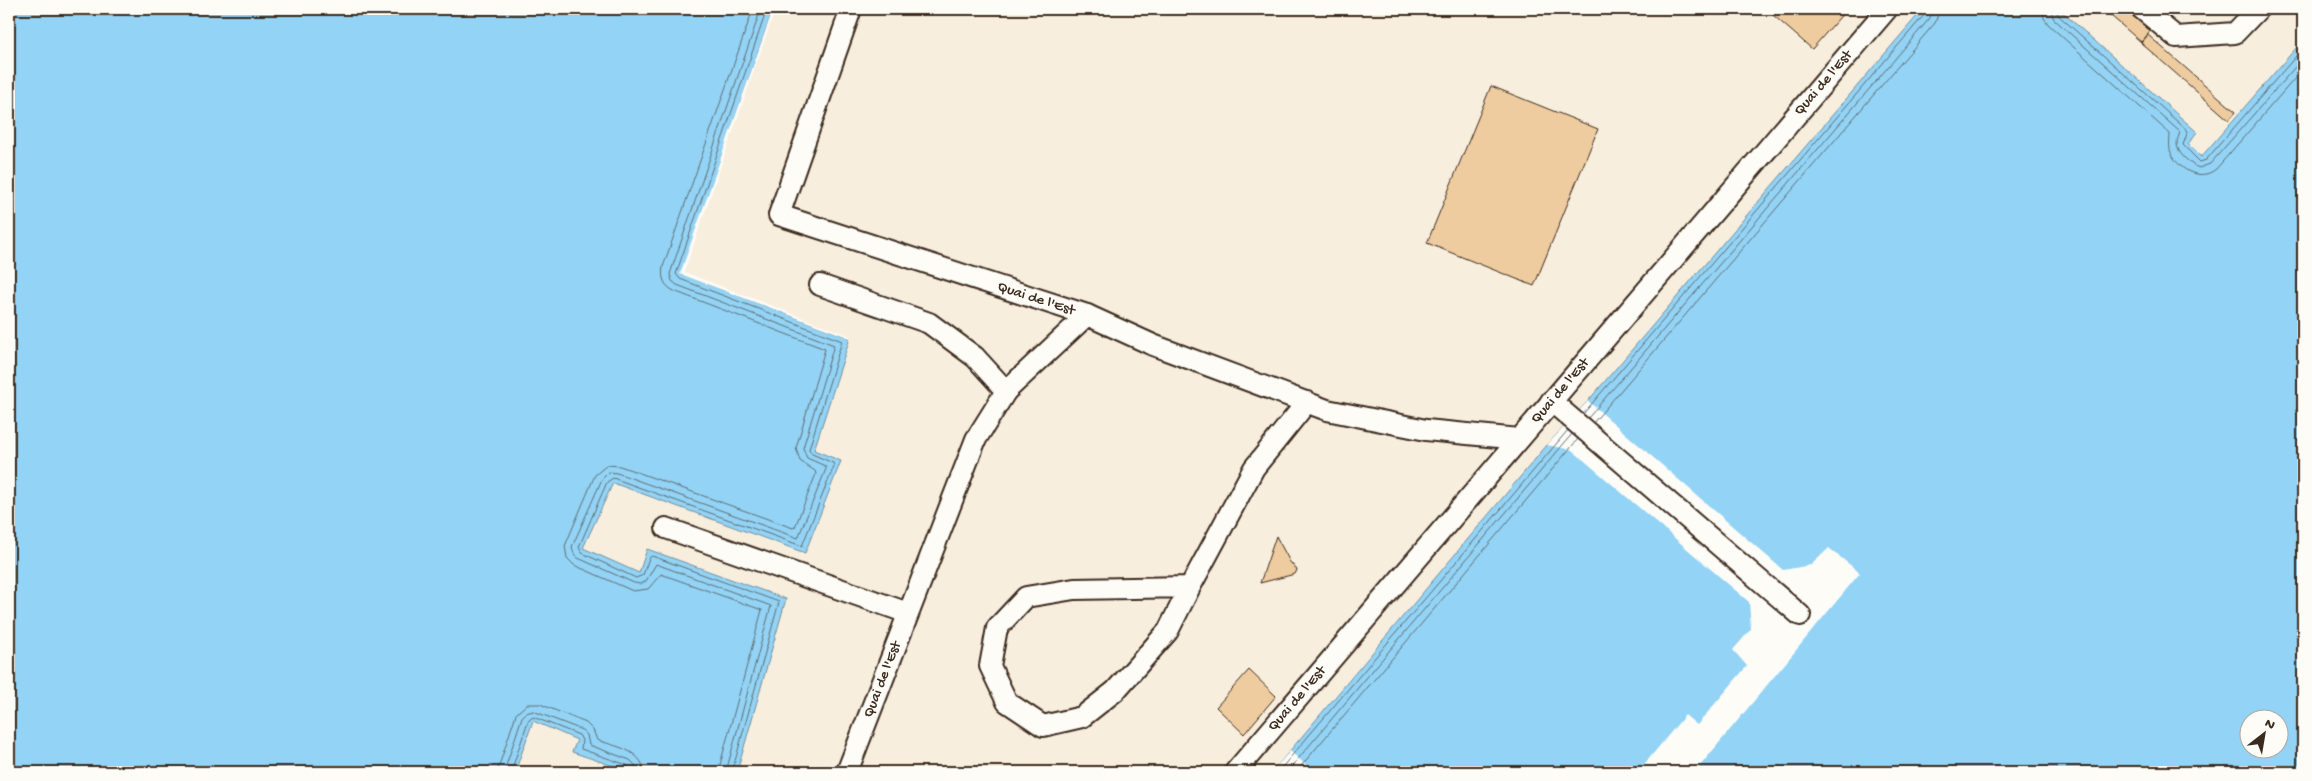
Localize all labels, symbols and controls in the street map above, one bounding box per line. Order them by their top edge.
street label: Quai de l'Est [1791,45,1858,120]
street label: Quai de l'Est [995,278,1079,321]
street label: Quai de l'Est [1527,353,1595,428]
street label: Quai de l'Est [860,637,906,720]
street label: Quai de l'Est [1264,661,1332,735]
north arrow [2240,708,2290,758]
text: N [2261,715,2278,735]

